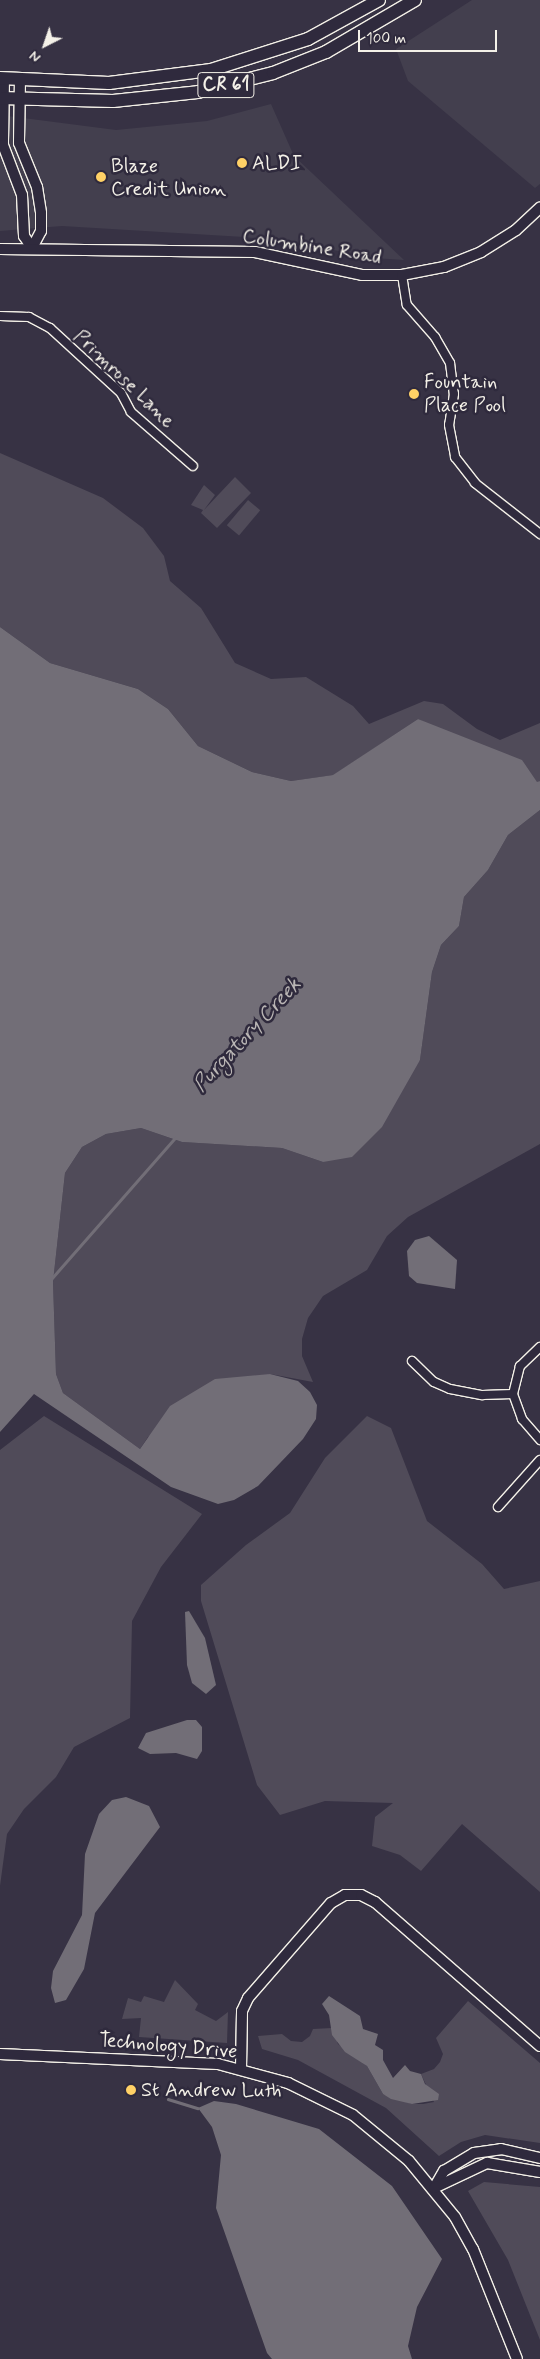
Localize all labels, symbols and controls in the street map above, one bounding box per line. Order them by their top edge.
north arrow [20,20,70,70]
scale bar [360,20,499,52]
text: 100 m [366,29,406,49]
text: N [26,46,45,66]
road number: CR 61 [197,68,255,102]
place label: ALDI [252,151,302,175]
place label: Blaze Credit Union [111,154,221,201]
marker: ALDI [236,157,248,169]
marker: Blaze Credit Union [95,171,107,183]
street label: Columbine Road [242,224,382,270]
street label: Primrose Lane [69,325,179,433]
place label: Fountain Place Pool [424,370,504,417]
marker: Fountain Place Pool [408,388,420,400]
water label: Purgatory Creek [188,973,306,1097]
street label: Technology Drive [98,2028,238,2064]
place label: St Andrew Luth [141,2078,273,2102]
marker: St Andrew Luth [125,2084,137,2096]

